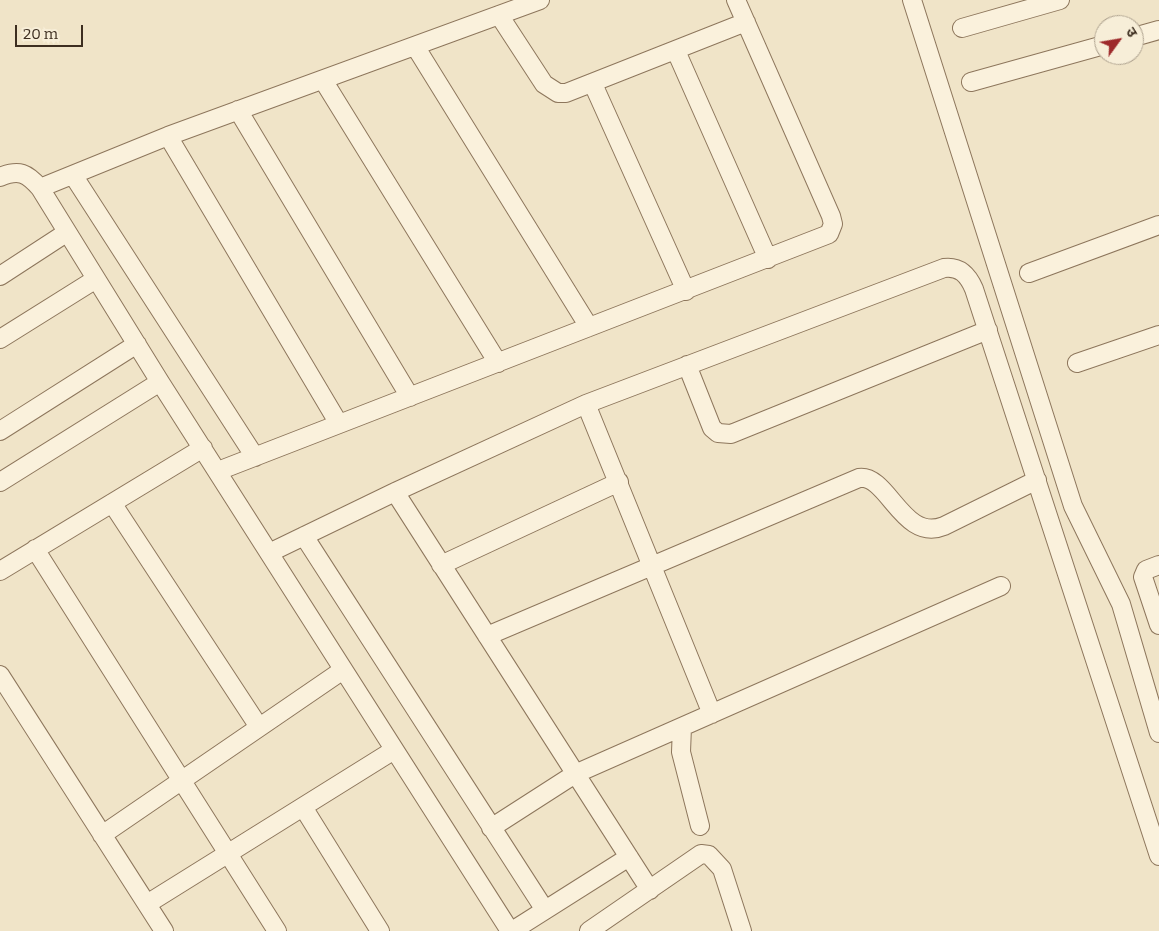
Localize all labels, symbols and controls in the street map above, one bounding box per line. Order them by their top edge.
scale bar [18,15,85,47]
north arrow [1094,15,1144,65]
text: उ [1122,24,1141,40]
text: 20 m [23,25,58,43]

